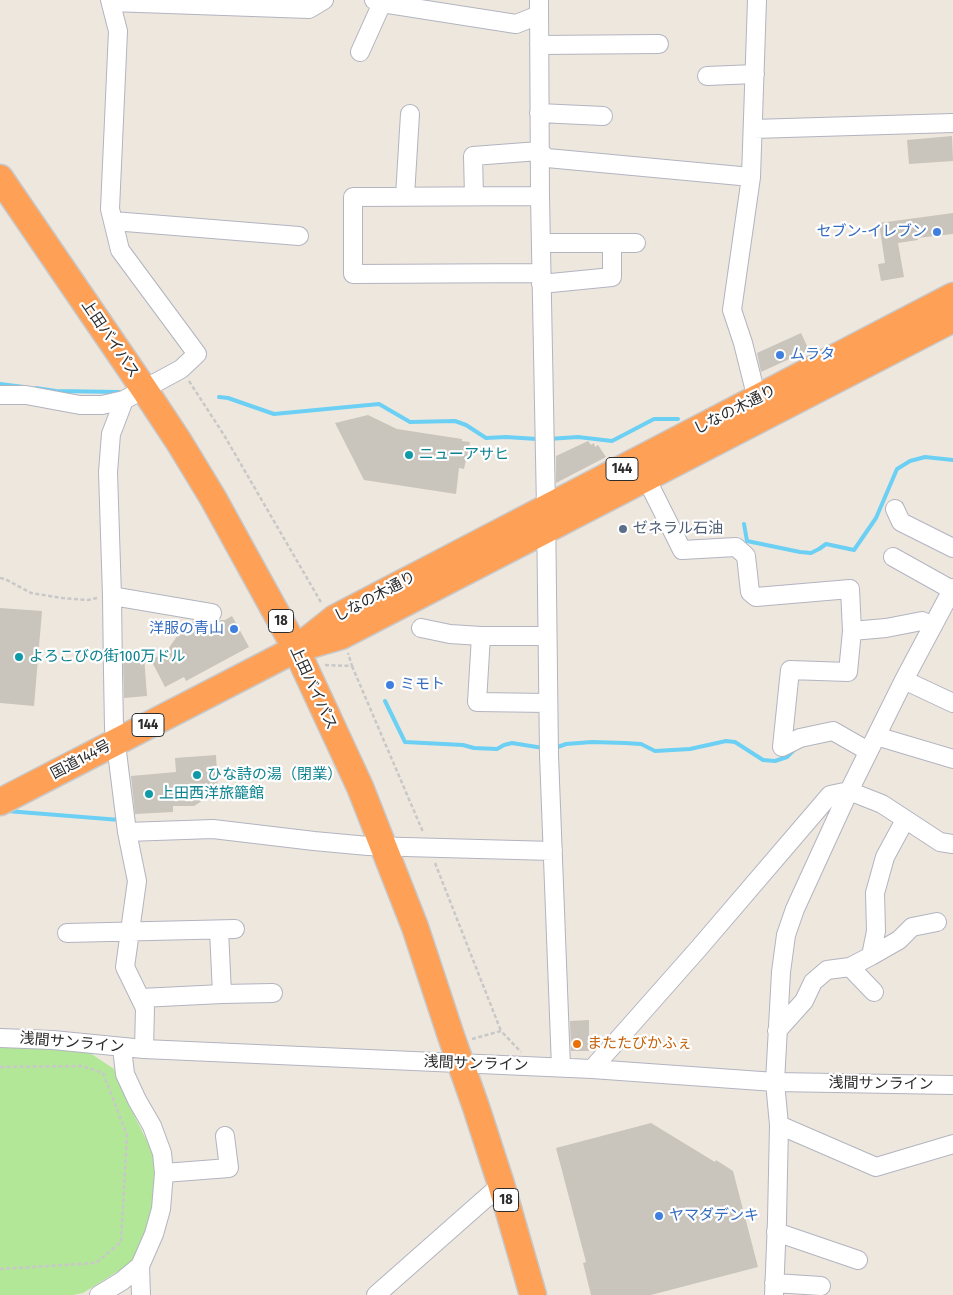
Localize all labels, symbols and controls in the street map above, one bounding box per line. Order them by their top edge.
place label: セブン-イレブン [816,223,927,241]
marker: セブン-イレブン [931,226,943,238]
street label: 上田バイパス [77,297,143,381]
place label: ムラタ [790,346,835,364]
marker: ムラタ [774,349,786,361]
street label: しなの木通り [691,382,779,438]
place label: ニューアサヒ [419,446,509,464]
marker: ニューアサヒ [403,449,415,461]
road number: 144 [606,458,638,480]
place label: ゼネラル石油 [633,520,723,538]
marker: ゼネラル石油 [617,523,629,535]
street label: しなの木通り [331,568,419,626]
road number: 18 [268,610,294,632]
place label: 洋服の青山 [149,620,224,638]
marker: 洋服の青山 [228,623,240,635]
street label: 上田バイパス [286,643,340,733]
place label: よろこびの街100万ドル [29,648,185,666]
marker: よろこびの街100万ドル [13,651,25,663]
place label: ミモト [400,676,445,694]
marker: ミモト [384,679,396,691]
road number: 144 [132,714,164,736]
street label: 国道144号 [48,737,114,783]
place label: ひな詩の湯（閉業） [207,766,342,784]
marker: ひな詩の湯（閉業） [191,769,203,781]
place label: 上田西洋旅籠館 [159,785,264,803]
marker: 上田西洋旅籠館 [143,788,155,800]
street label: 浅間サンライン [19,1029,125,1057]
place label: またたびかふぇ [587,1035,692,1053]
marker: またたびかふぇ [571,1038,583,1050]
street label: 浅間サンライン [423,1053,529,1075]
street label: 浅間サンライン [828,1074,934,1094]
road number: 18 [494,1188,518,1212]
place label: ヤマダデンキ [669,1207,759,1225]
marker: ヤマダデンキ [653,1210,665,1222]

